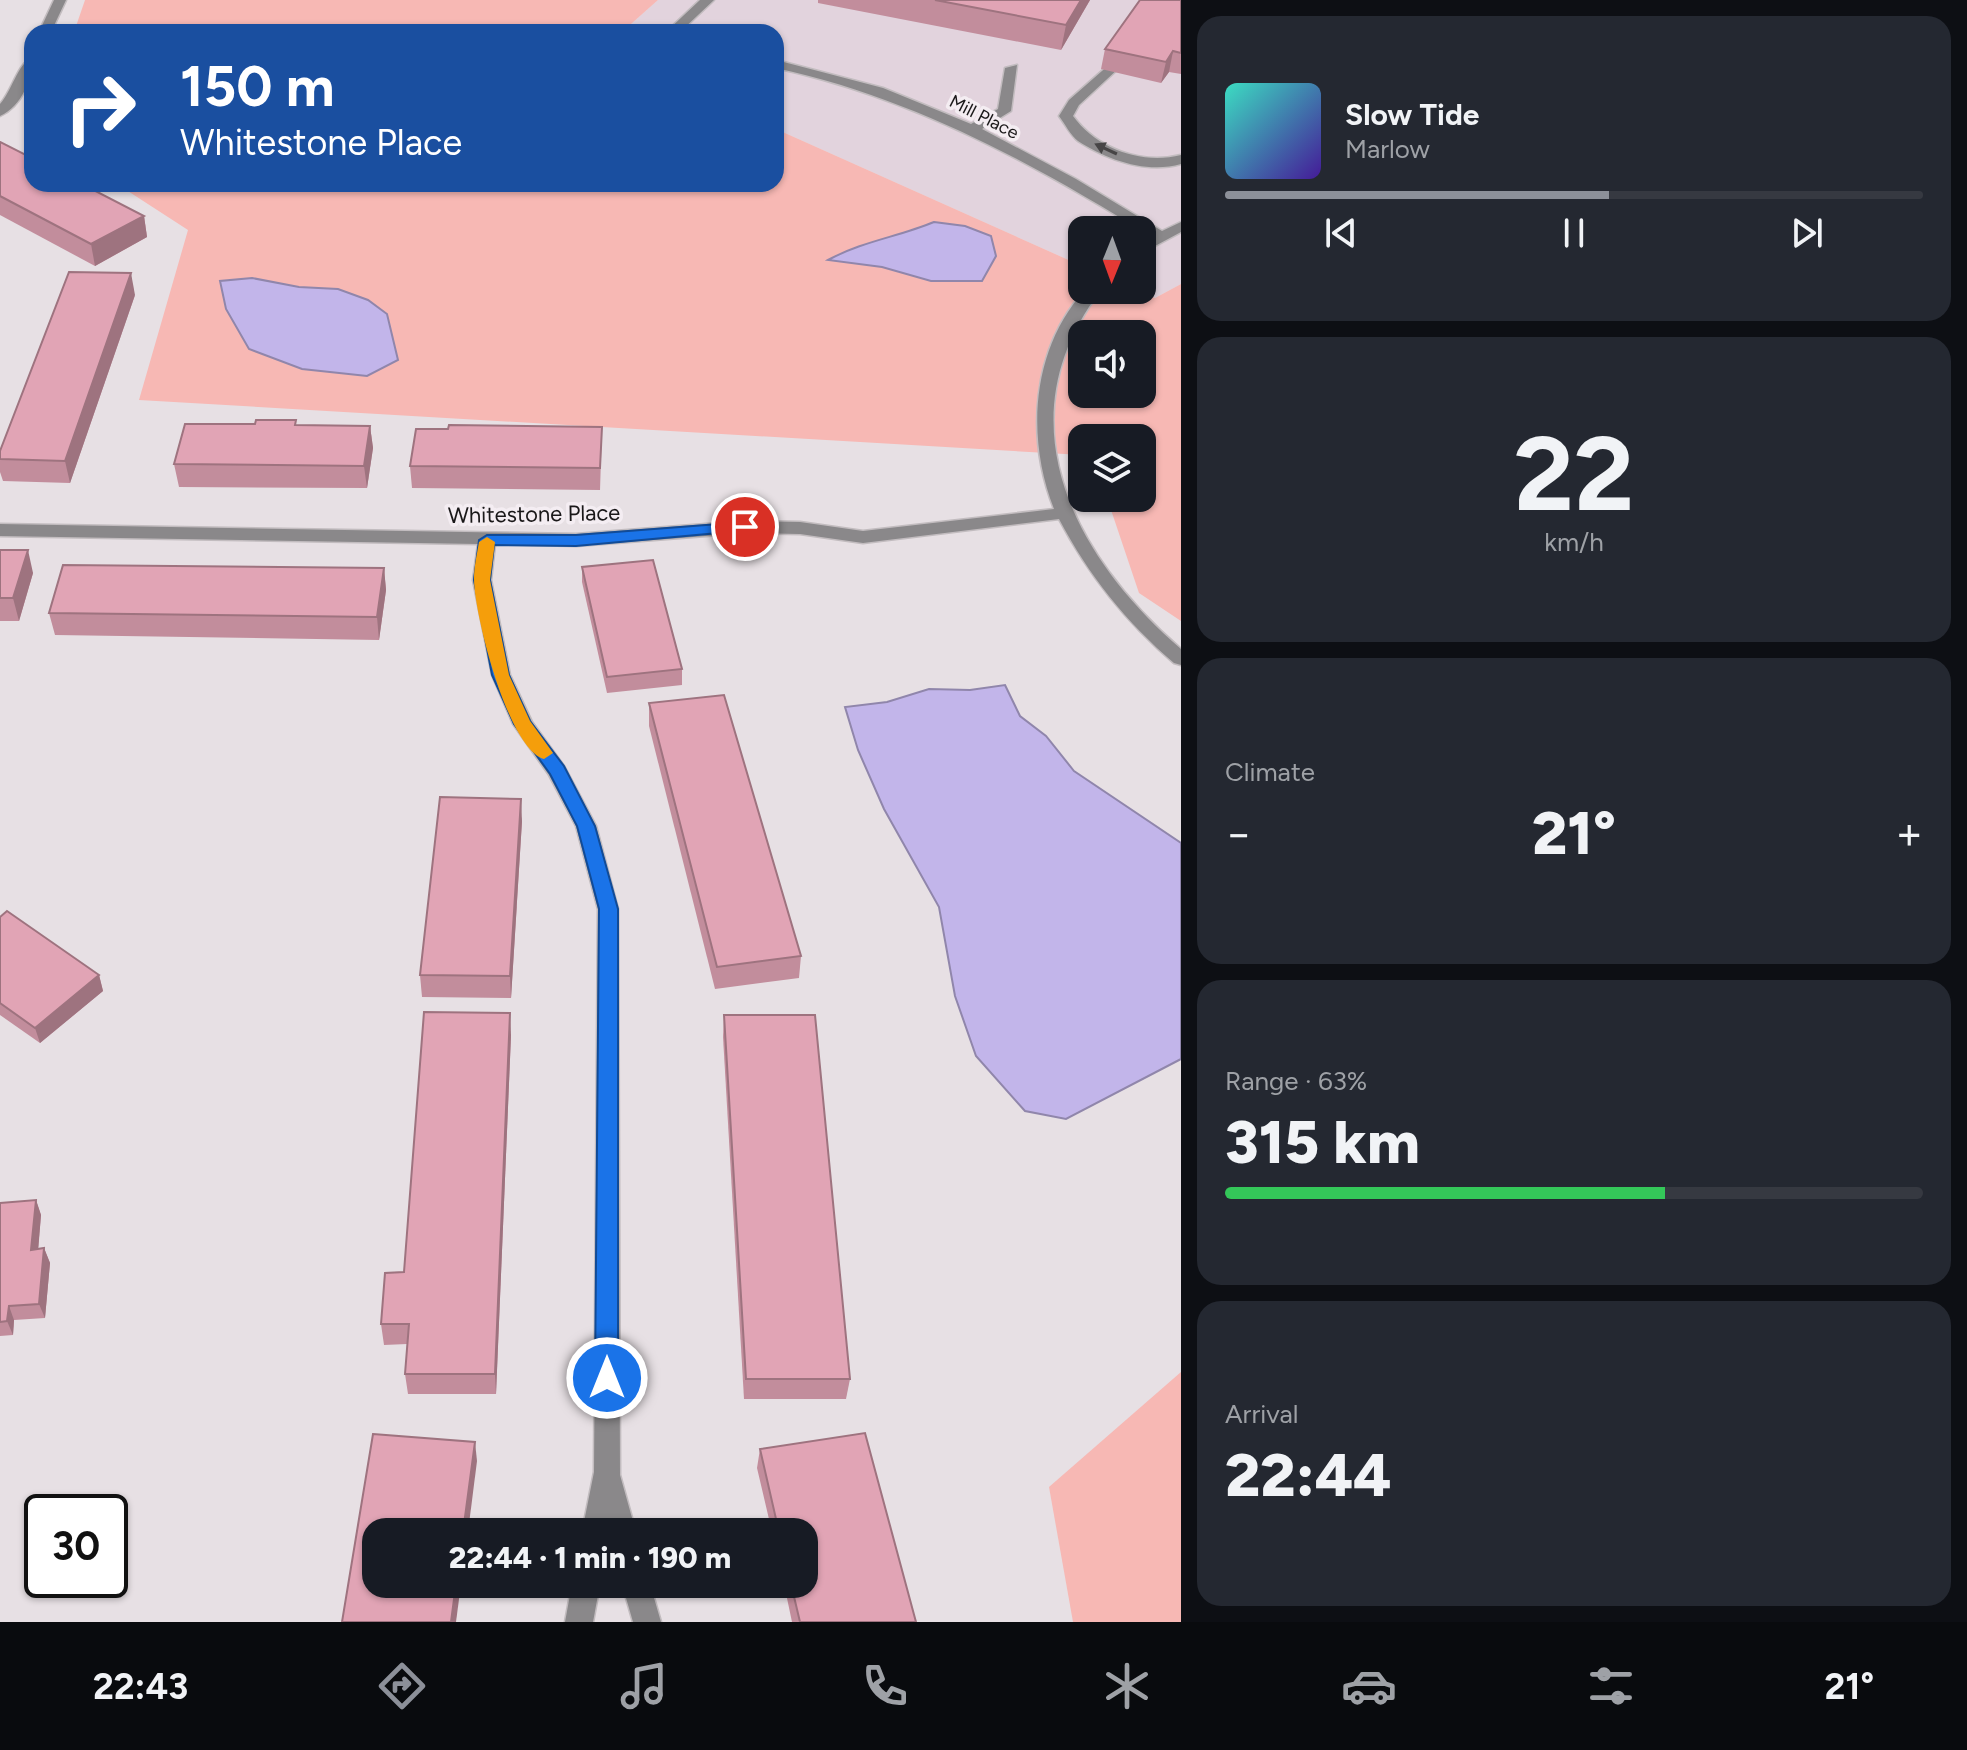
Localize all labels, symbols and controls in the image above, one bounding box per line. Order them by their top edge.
text: 150 m [180,53,335,120]
icon: right [48,56,152,160]
street label: Mill Place [946,90,1023,144]
text: Slow Tide [1345,96,1479,133]
text: Whitestone Place [180,121,462,164]
text: Marlow [1345,133,1430,165]
one-way arrow [1095,143,1118,156]
icon: previous [1319,211,1363,255]
icon: pause [1552,211,1596,255]
icon: next [1785,211,1829,255]
north arrow [1068,216,1156,304]
map controls [1068,216,1156,512]
button: sound [1068,320,1156,408]
text: 22 [1514,411,1634,536]
button: layers [1068,424,1156,512]
pin [711,493,779,561]
street label: Whitestone Place [448,499,620,529]
icon: arrive [723,505,767,549]
text: km/h [1544,526,1604,558]
text: Climate [1225,756,1315,788]
text: 21° [1532,797,1616,869]
text: − [1225,807,1252,860]
text: + [1896,807,1923,860]
text: Range · 63% [1225,1065,1367,1097]
text: 315 km [1225,1106,1420,1178]
position arrow [565,1336,649,1420]
text: Arrival [1225,1398,1298,1430]
text: 22:44 [1225,1439,1392,1511]
speed limit sign: 30 [24,1494,128,1598]
text: 22:44 · 1 min · 190 m [449,1539,731,1576]
icon: directions [374,1658,430,1714]
icon: music [616,1658,672,1714]
icon: phone [857,1658,913,1714]
icon: climate [1099,1658,1155,1714]
icon: car [1341,1658,1397,1714]
icon: filters [1583,1658,1639,1714]
text: 22:43 [93,1665,188,1708]
text: 21° [1824,1665,1874,1708]

